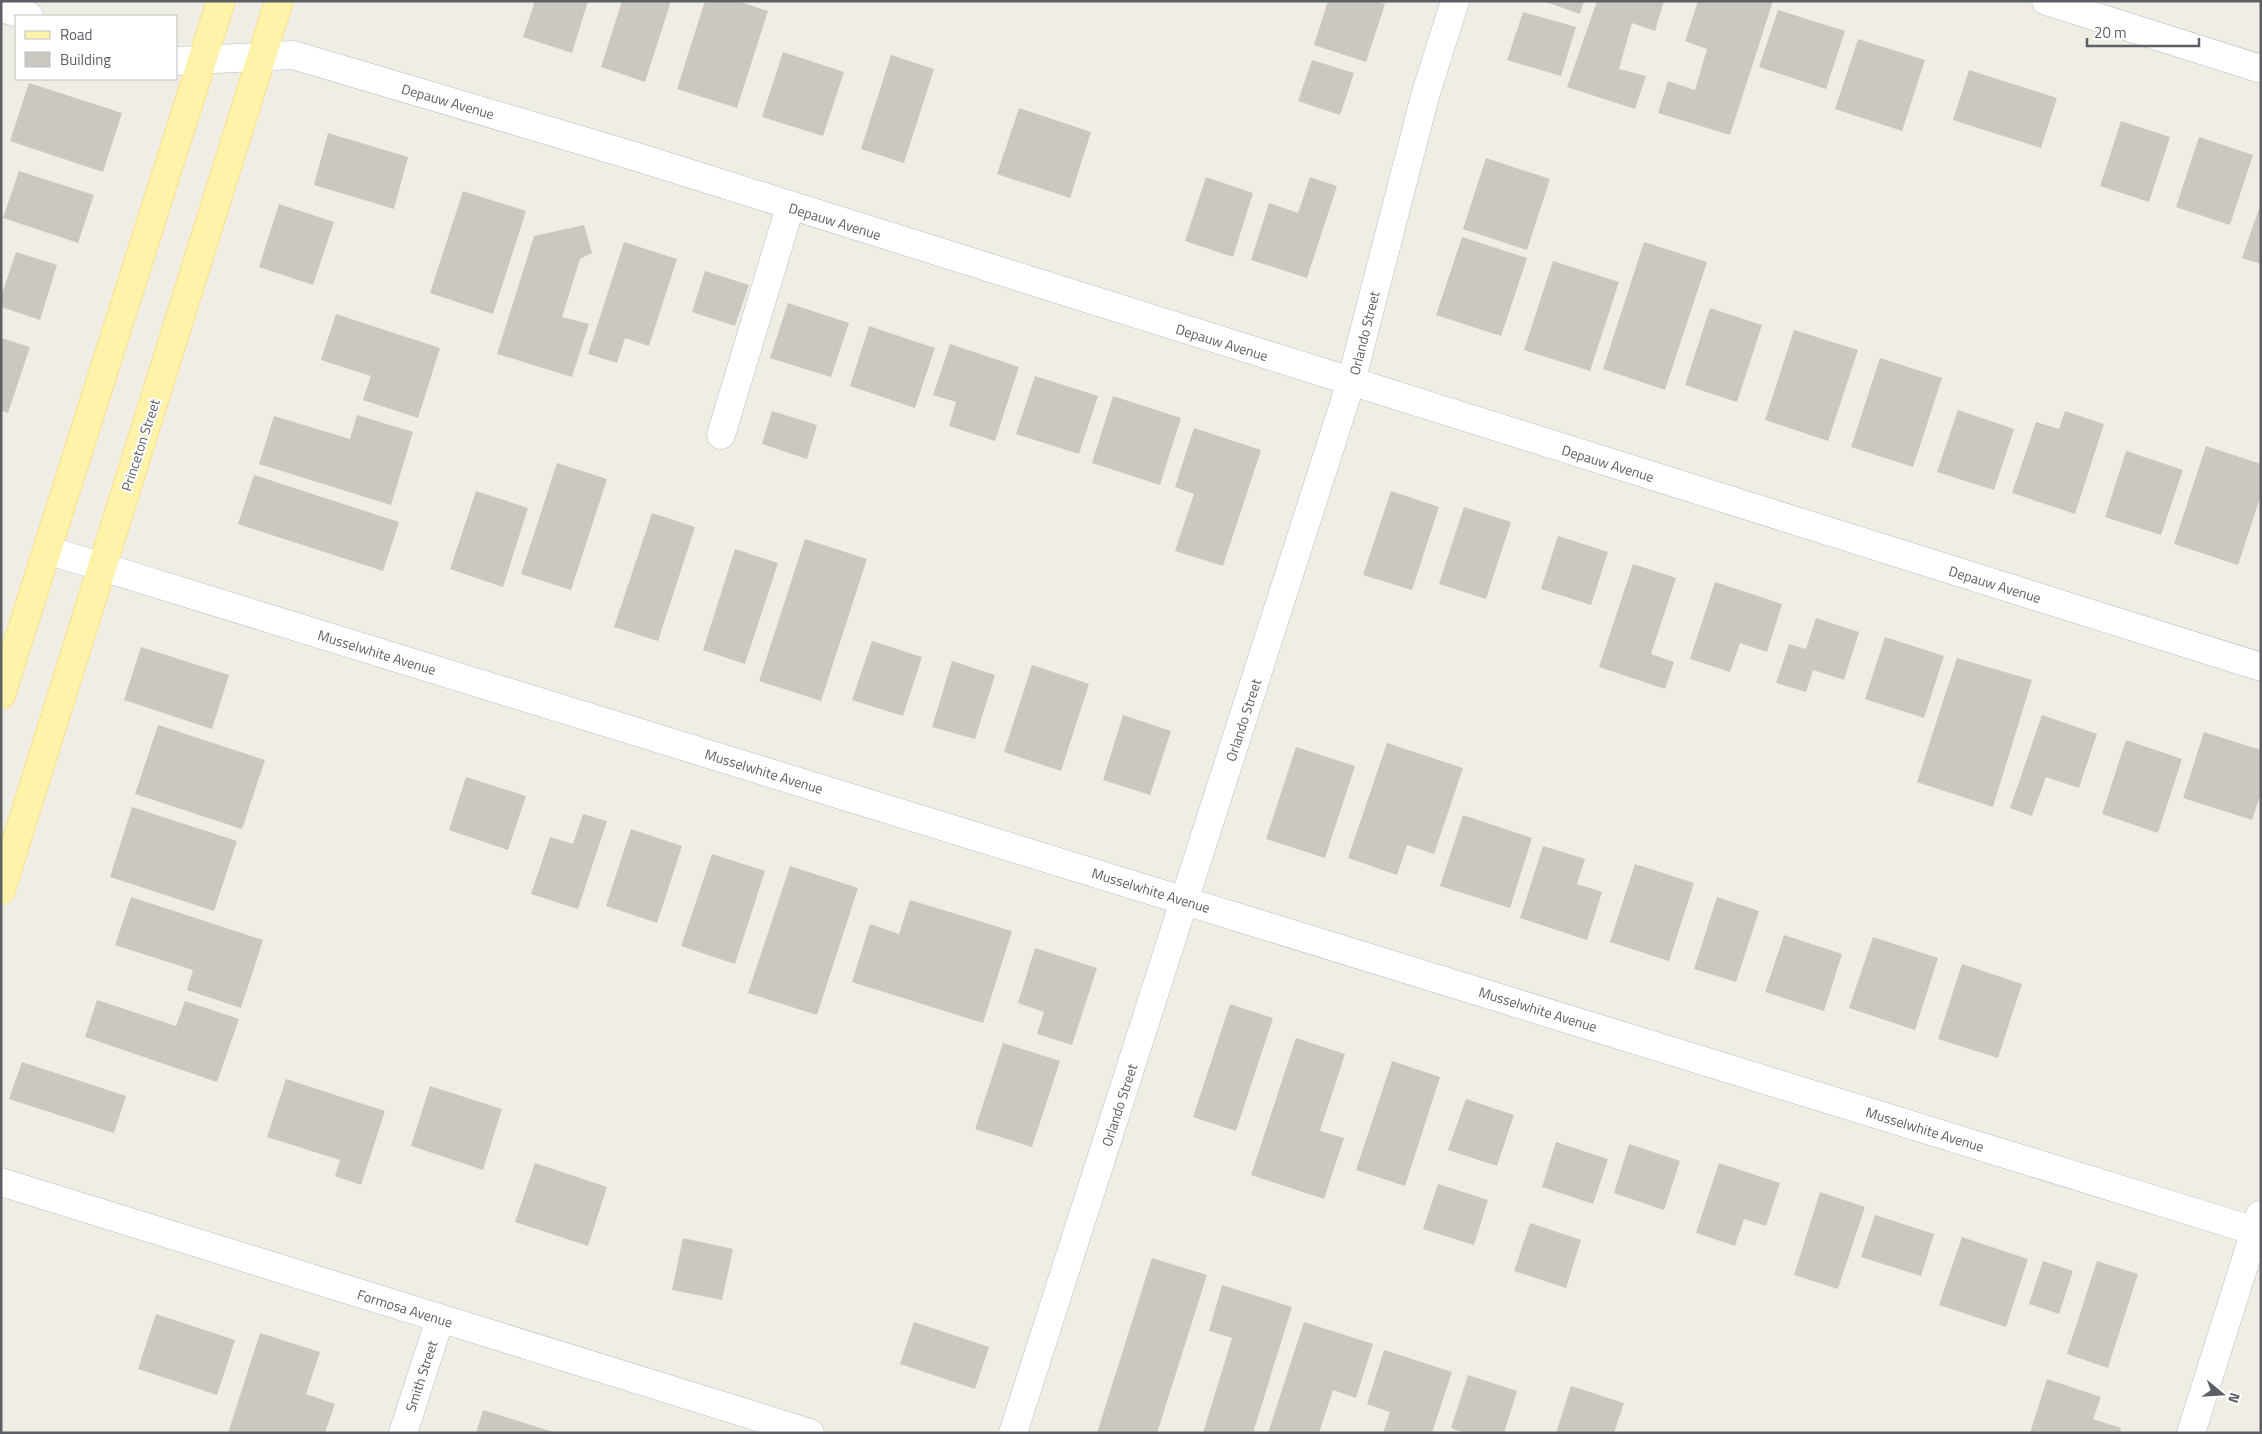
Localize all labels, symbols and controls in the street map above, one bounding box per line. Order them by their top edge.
legend [15,15,178,80]
scale bar [2087,15,2200,47]
text: 20 m [2094,21,2127,44]
text: Road [60,23,92,46]
text: Building [60,48,111,71]
street label: Depauw Avenue [399,78,497,124]
street label: Depauw Avenue [786,197,884,245]
street label: Orlando Street [1343,289,1385,377]
street label: Depauw Avenue [1173,318,1271,366]
street label: Princeton Street [115,396,165,494]
street label: Depauw Avenue [1559,439,1657,487]
street label: Depauw Avenue [1946,560,2044,608]
street label: Musselwhite Avenue [315,624,439,680]
street label: Orlando Street [1220,676,1266,764]
street label: Musselwhite Avenue [702,743,826,799]
street label: Musselwhite Avenue [1089,862,1213,918]
street label: Musselwhite Avenue [1476,981,1600,1037]
street label: Orlando Street [1096,1061,1142,1149]
street label: Musselwhite Avenue [1863,1101,1987,1157]
street label: Formosa Avenue [355,1284,455,1332]
street label: Smith Street [400,1338,442,1414]
north arrow [2197,1369,2247,1419]
text: N [2223,1390,2246,1406]

